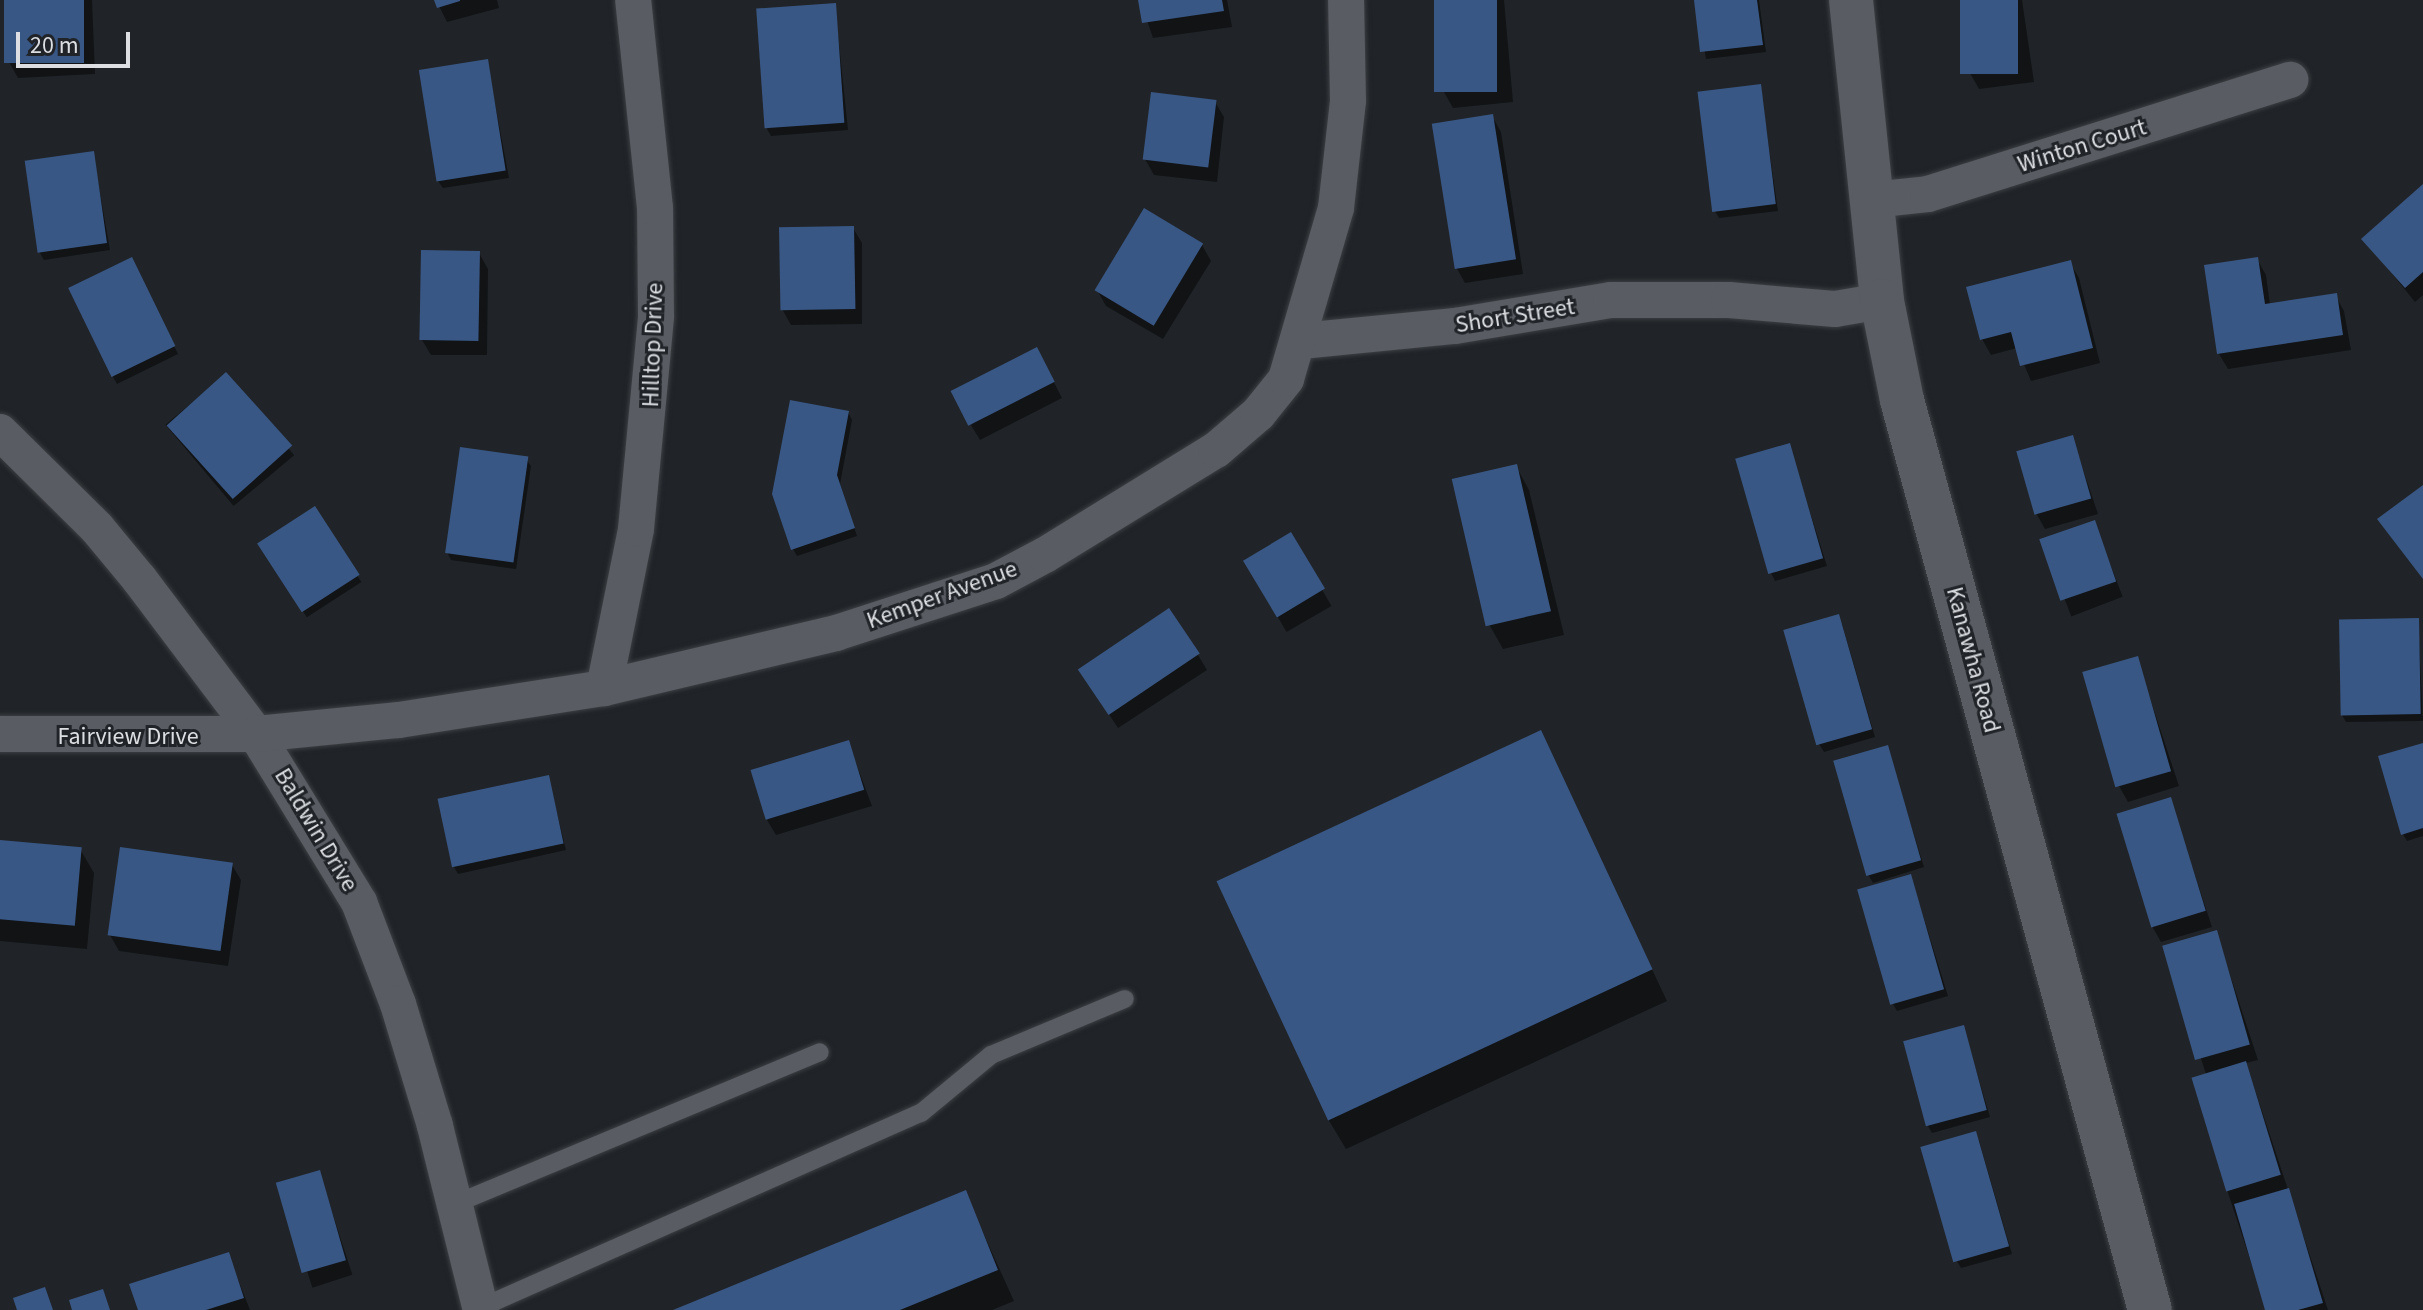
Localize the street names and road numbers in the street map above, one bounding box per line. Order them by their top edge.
street label: Winton Court [2014,113,2150,179]
street label: Hilltop Drive [636,282,670,408]
street label: Short Street [1453,292,1577,340]
street label: Kemper Avenue [863,554,1021,636]
street label: Kanawha Road [1940,584,2006,736]
street label: Fairview Drive [57,723,199,751]
street label: Baldwin Drive [268,763,364,897]

